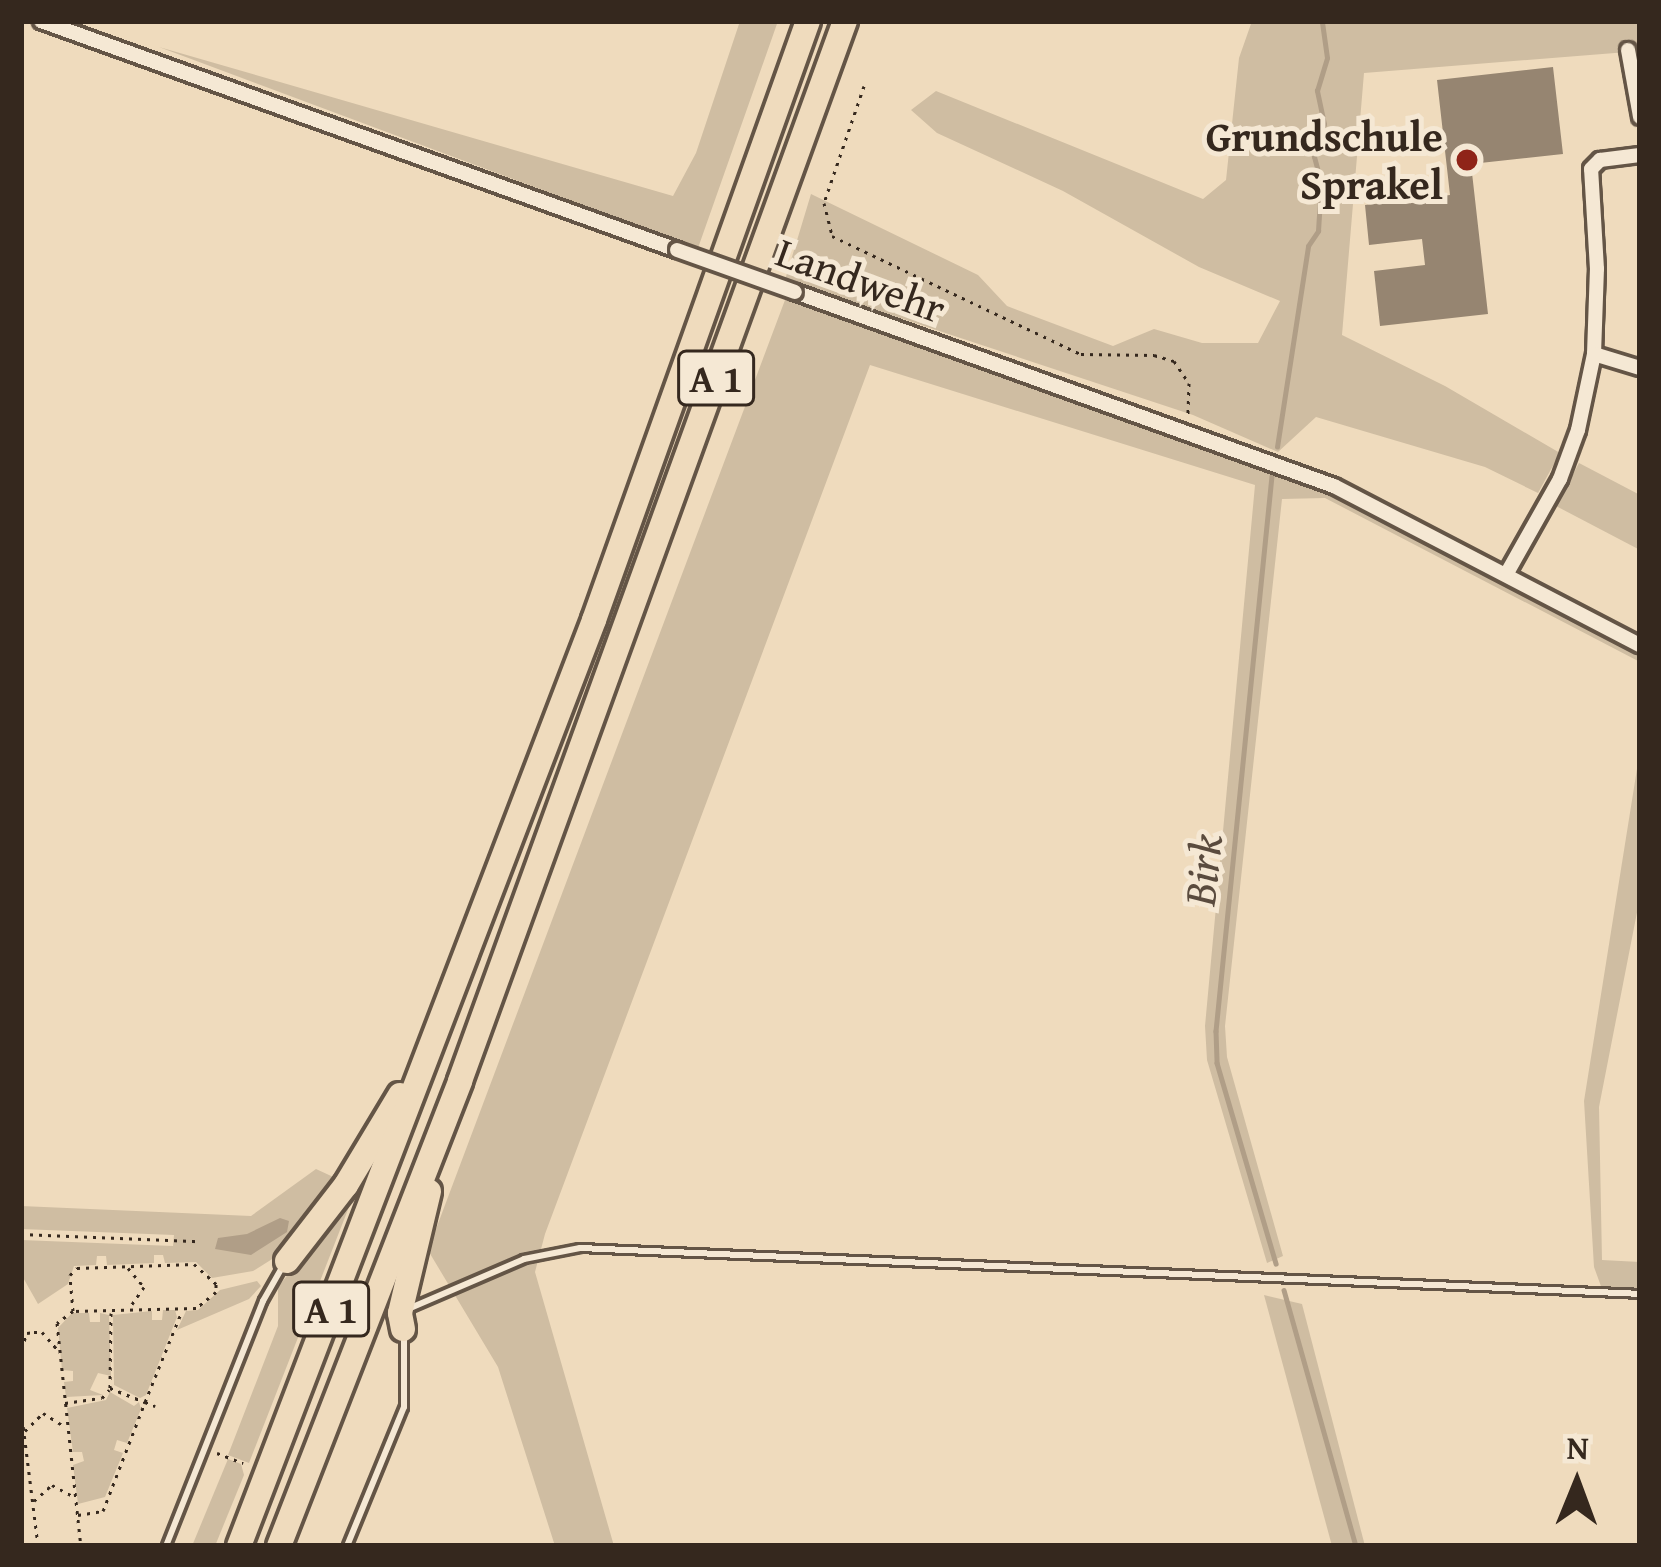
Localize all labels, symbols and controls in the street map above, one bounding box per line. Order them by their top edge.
place label: Grundschule Sprakel [1206,111,1443,210]
marker: Grundschule Sprakel [1454,147,1480,173]
street label: Landwehr [770,226,952,334]
road number: A 1 [677,345,755,411]
water label: Birk [1171,832,1233,908]
road number: A 1 [292,1276,370,1342]
north arrow [1517,1423,1637,1543]
text: N [1566,1423,1589,1471]

